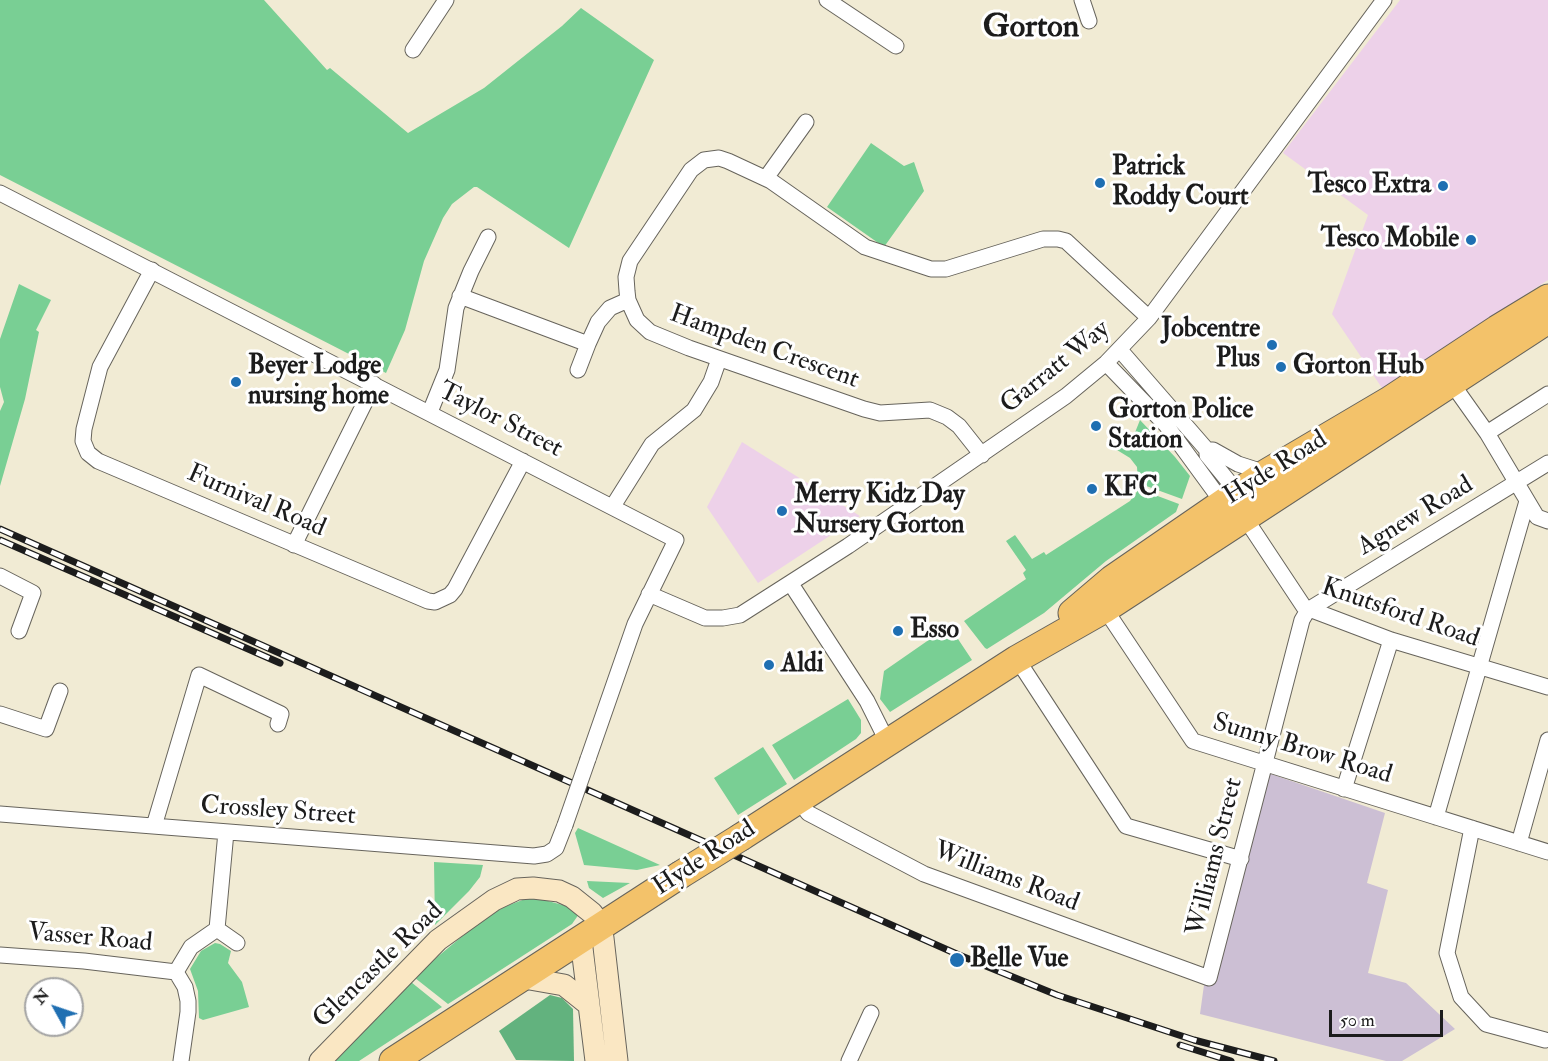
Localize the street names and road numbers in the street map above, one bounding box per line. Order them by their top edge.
street label: Hampden Crescent [665,299,863,397]
street label: Garratt Way [995,315,1117,421]
street label: Taylor Street [433,376,567,466]
street label: Hyde Road [1219,425,1333,513]
street label: Furnival Road [182,459,330,545]
street label: Agnew Road [1352,470,1480,564]
street label: Knutsford Road [1317,572,1483,656]
street label: Sunny Brow Road [1209,708,1395,792]
street label: Williams Street [1181,775,1251,939]
street label: Crossley Street [199,791,357,833]
street label: Hyde Road [648,814,762,904]
street label: Williams Road [929,836,1083,920]
street label: Glencastle Road [308,896,450,1036]
street label: Vasser Road [26,918,154,960]

